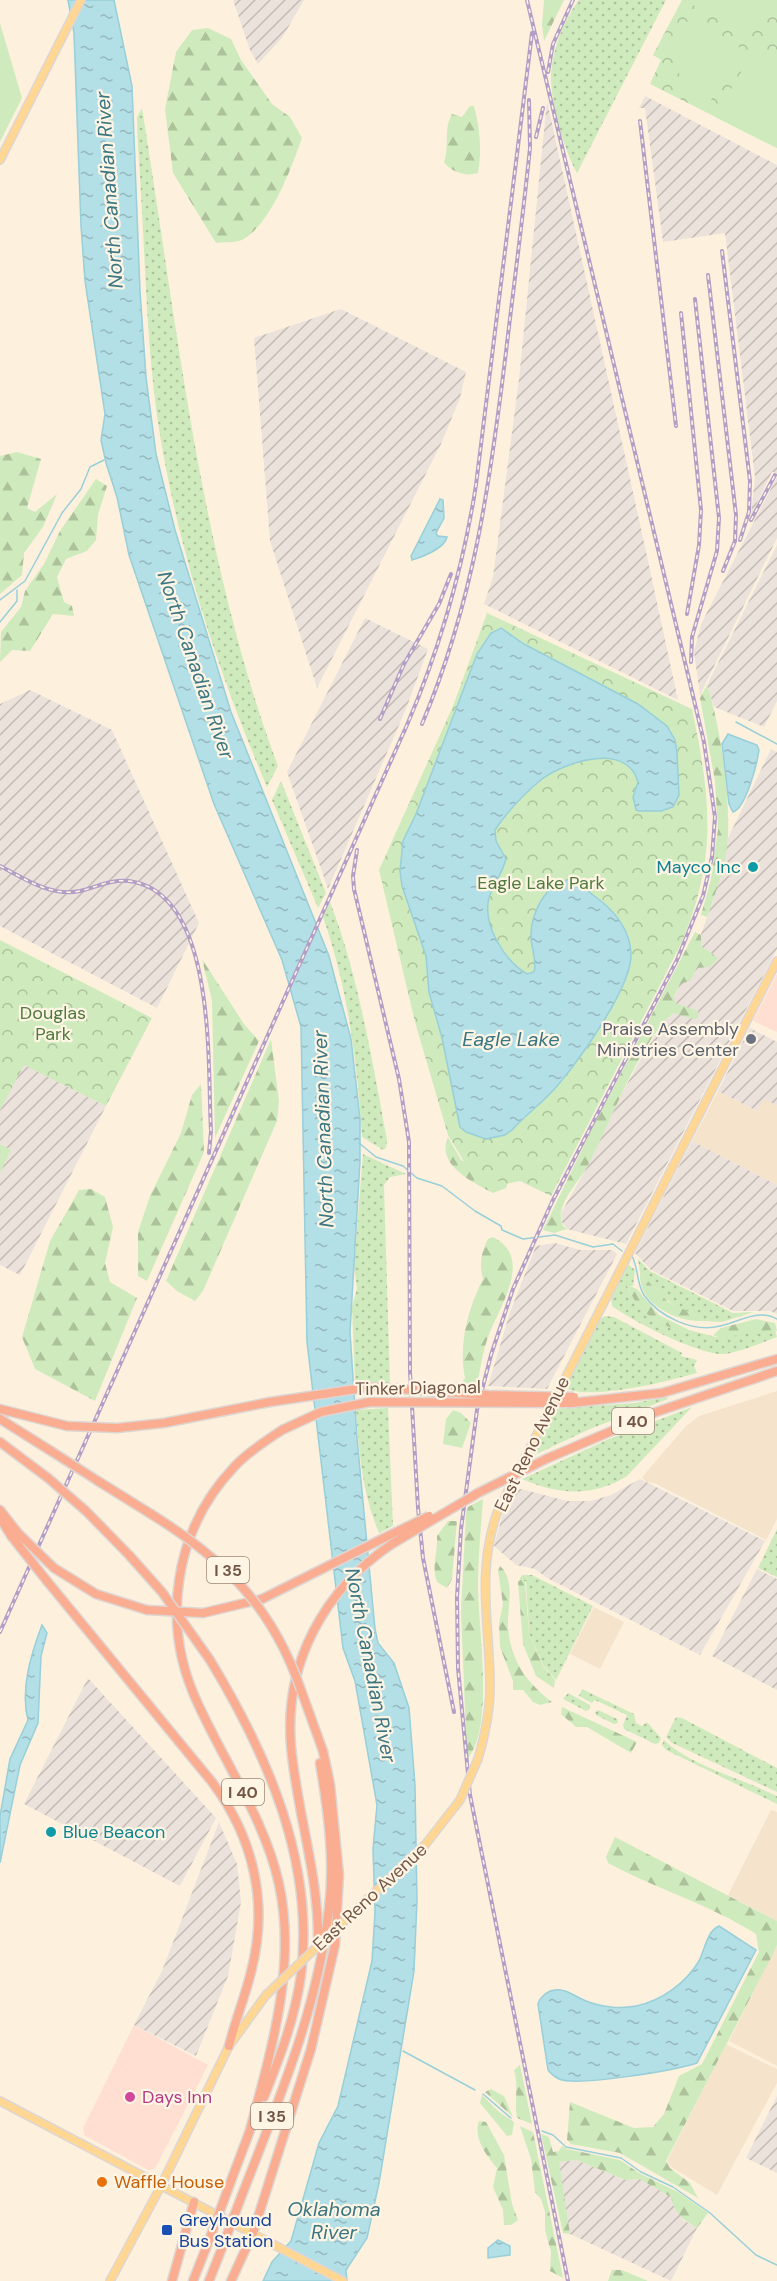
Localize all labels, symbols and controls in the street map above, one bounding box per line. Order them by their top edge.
water label: North Canadian River [89,90,129,289]
water label: North Canadian River [152,567,241,763]
place label: Mayco Inc [657,855,741,879]
marker: Mayco Inc [746,860,760,874]
park label: Eagle Lake Park [477,871,605,895]
park label: Douglas Park [20,1001,86,1046]
place label: Praise Assembly Ministries Center [597,1017,739,1062]
water label: Eagle Lake [462,1026,560,1052]
water label: North Canadian River [307,1029,339,1228]
marker: Praise Assembly Ministries Center [744,1032,758,1046]
street label: East Reno Avenue [489,1372,575,1516]
street label: Tinker Diagonal [355,1375,481,1401]
road number: I 40 [612,1408,654,1434]
road number: I 35 [207,1557,249,1583]
water label: North Canadian River [339,1566,403,1765]
road number: I 40 [222,1779,264,1805]
place label: Blue Beacon [63,1820,165,1844]
marker: Blue Beacon [44,1825,58,1839]
street label: East Reno Avenue [308,1838,432,1956]
place label: Days Inn [142,2085,212,2109]
marker: Days Inn [123,2090,137,2104]
road number: I 35 [251,2103,293,2129]
place label: Waffle House [114,2170,224,2194]
marker: Waffle House [95,2175,109,2189]
water label: Oklahoma River [287,2196,381,2245]
place label: Greyhound Bus Station [179,2208,273,2253]
marker: Greyhound Bus Station [160,2223,174,2237]

